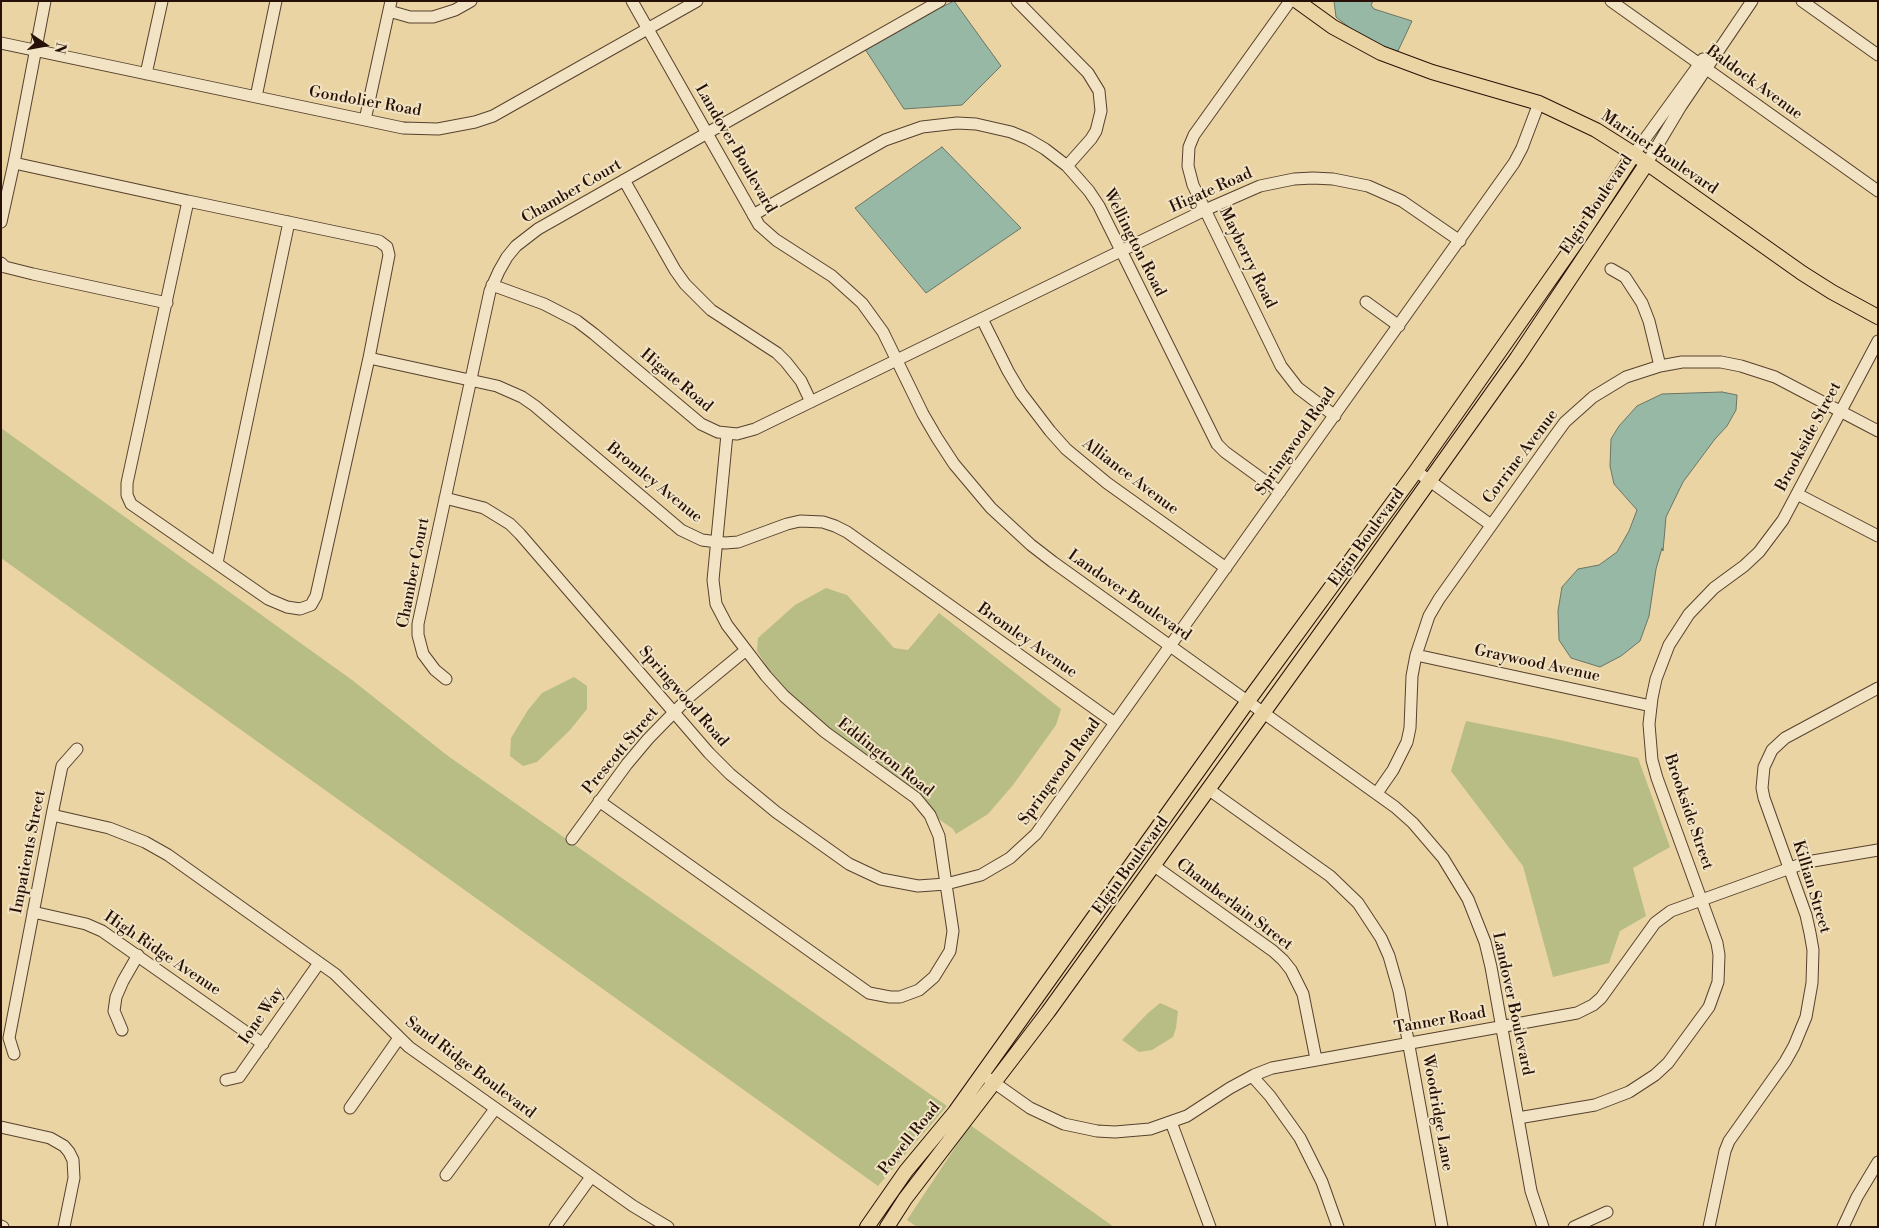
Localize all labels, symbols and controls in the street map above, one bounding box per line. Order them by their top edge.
north arrow [20,20,70,70]
text: N [50,41,70,55]
street label: Baldock Avenue [1702,42,1806,124]
street label: Landover Boulevard [690,81,780,217]
street label: Gondolier Road [307,83,423,121]
street label: Mariner Boulevard [1597,107,1721,199]
street label: Elgin Boulevard [1557,151,1637,259]
street label: Chamber Court [519,156,625,228]
street label: Higate Road [1167,164,1255,218]
street label: Wellington Road [1099,186,1169,300]
street label: Mayberry Road [1214,204,1280,312]
street label: Higate Road [636,345,716,417]
street label: Brookside Street [1772,379,1846,495]
street label: Springwood Road [1252,384,1340,500]
street label: Corrine Avenue [1479,406,1563,508]
street label: Alliance Avenue [1078,435,1182,519]
street label: Bromley Avenue [602,439,706,527]
street label: Elgin Boulevard [1325,485,1409,591]
street label: Chamber Court [394,516,434,630]
street label: Landover Boulevard [1064,546,1194,646]
street label: Bromley Avenue [973,599,1081,683]
street label: Graywood Avenue [1472,641,1602,687]
street label: Springwood Road [634,643,732,751]
street label: Prescott Street [579,704,663,798]
street label: Eddington Road [833,715,937,801]
street label: Springwood Road [1015,715,1105,829]
street label: Brookside Street [1659,752,1717,872]
street label: Impatients Street [8,789,50,915]
street label: Elgin Boulevard [1089,813,1173,919]
street label: Killian Street [1788,838,1834,936]
street label: Chamberlain Street [1172,855,1296,955]
street label: High Ridge Avenue [100,908,224,1000]
street label: Landover Boulevard [1487,931,1537,1077]
street label: Ione Way [235,984,289,1048]
street label: Tanner Road [1393,1003,1487,1039]
street label: Sand Ridge Boulevard [401,1013,539,1123]
street label: Woodridge Lane [1417,1053,1457,1173]
street label: Powell Road [875,1099,945,1179]

